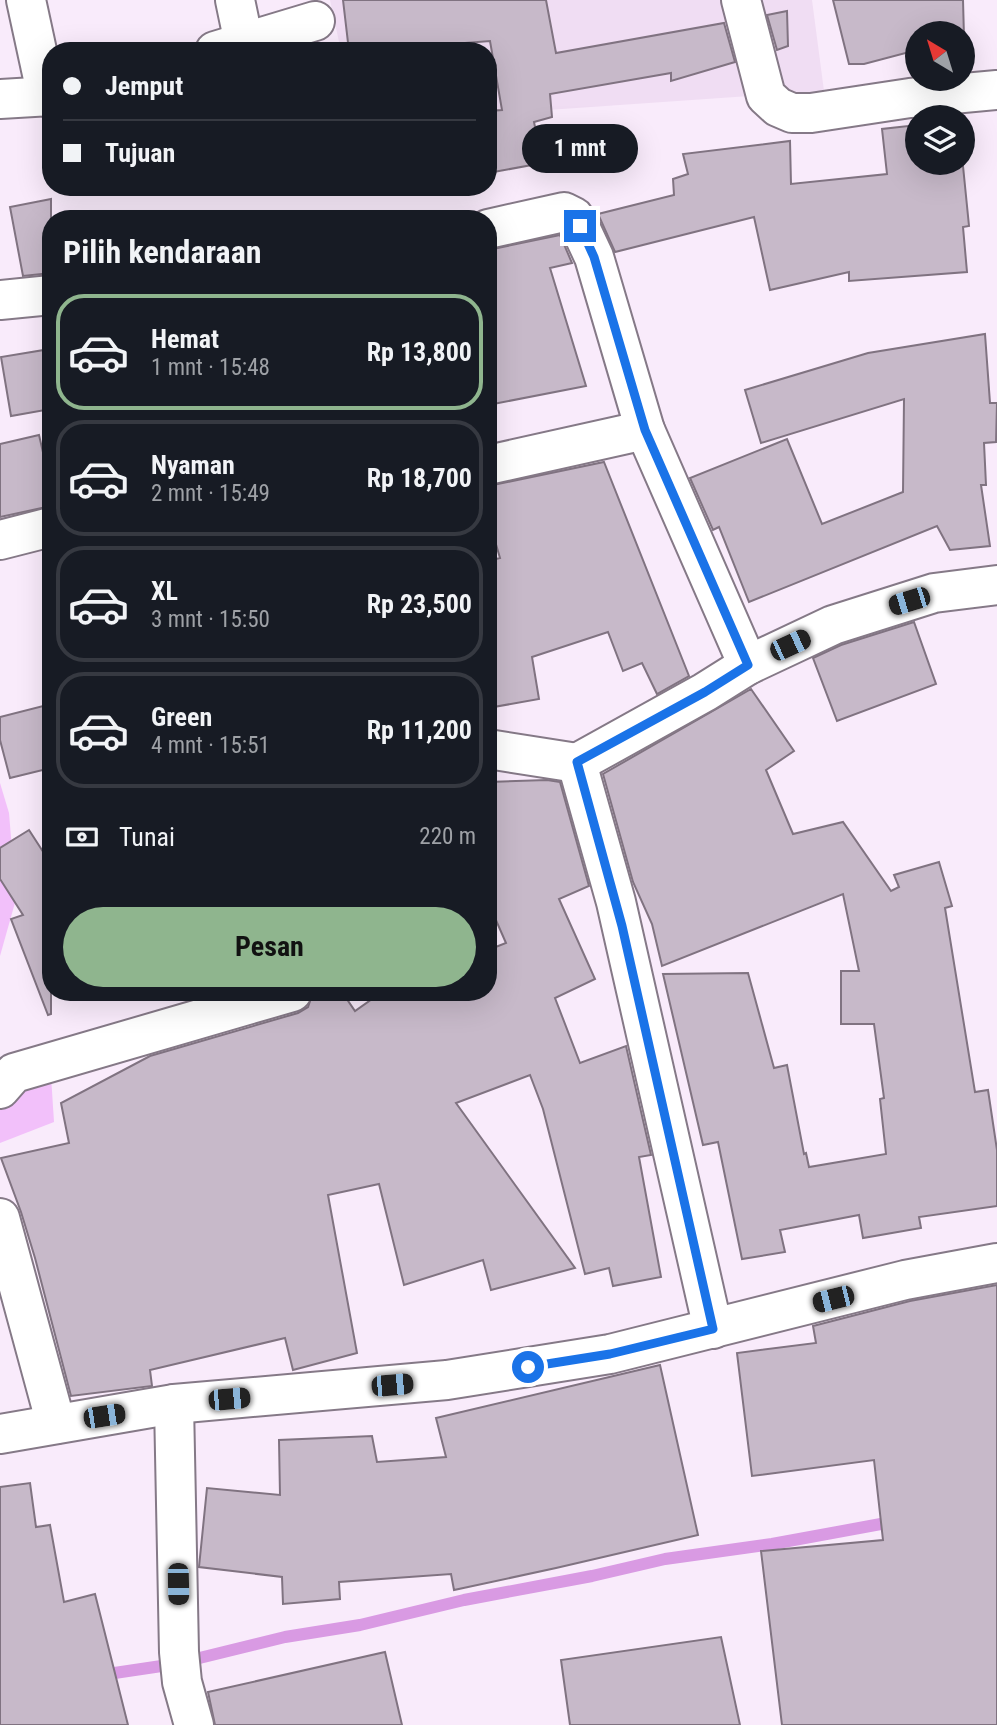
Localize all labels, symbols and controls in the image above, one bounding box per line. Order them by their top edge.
north arrow [905,21,975,91]
map controls [905,21,975,175]
text: Jemput [105,71,183,101]
button: layers [905,105,975,175]
callout: 1 mnt [522,124,638,174]
text: 1 mnt [554,135,606,162]
text: Tujuan [105,138,175,168]
route end [564,210,596,242]
text: Pilih kendaraan [63,233,262,271]
icon: car [67,321,130,384]
text: Hemat [151,324,219,354]
text: Rp 13,800 [367,337,472,367]
text: 1 mnt · 15:48 [151,354,270,381]
icon: car [67,447,130,510]
text: Nyaman [151,450,235,480]
text: Rp 18,700 [367,463,472,493]
text: 2 mnt · 15:49 [151,480,270,507]
icon: car [67,573,130,636]
text: XL [151,576,178,606]
car [886,585,933,617]
text: Rp 23,500 [367,589,472,619]
text: 3 mnt · 15:50 [151,606,270,633]
car [767,627,814,663]
icon: car [67,699,130,762]
text: Green [151,702,212,732]
text: Rp 11,200 [367,715,472,745]
text: 4 mnt · 15:51 [151,732,270,759]
icon: cash [63,818,101,856]
text: Tunai [119,822,175,852]
text: 220 m [419,823,476,850]
button: Pesan [63,907,476,987]
car [811,1284,856,1314]
route start [512,1351,544,1383]
car [371,1373,414,1397]
car [208,1387,251,1411]
car [82,1402,127,1430]
car [168,1563,189,1605]

